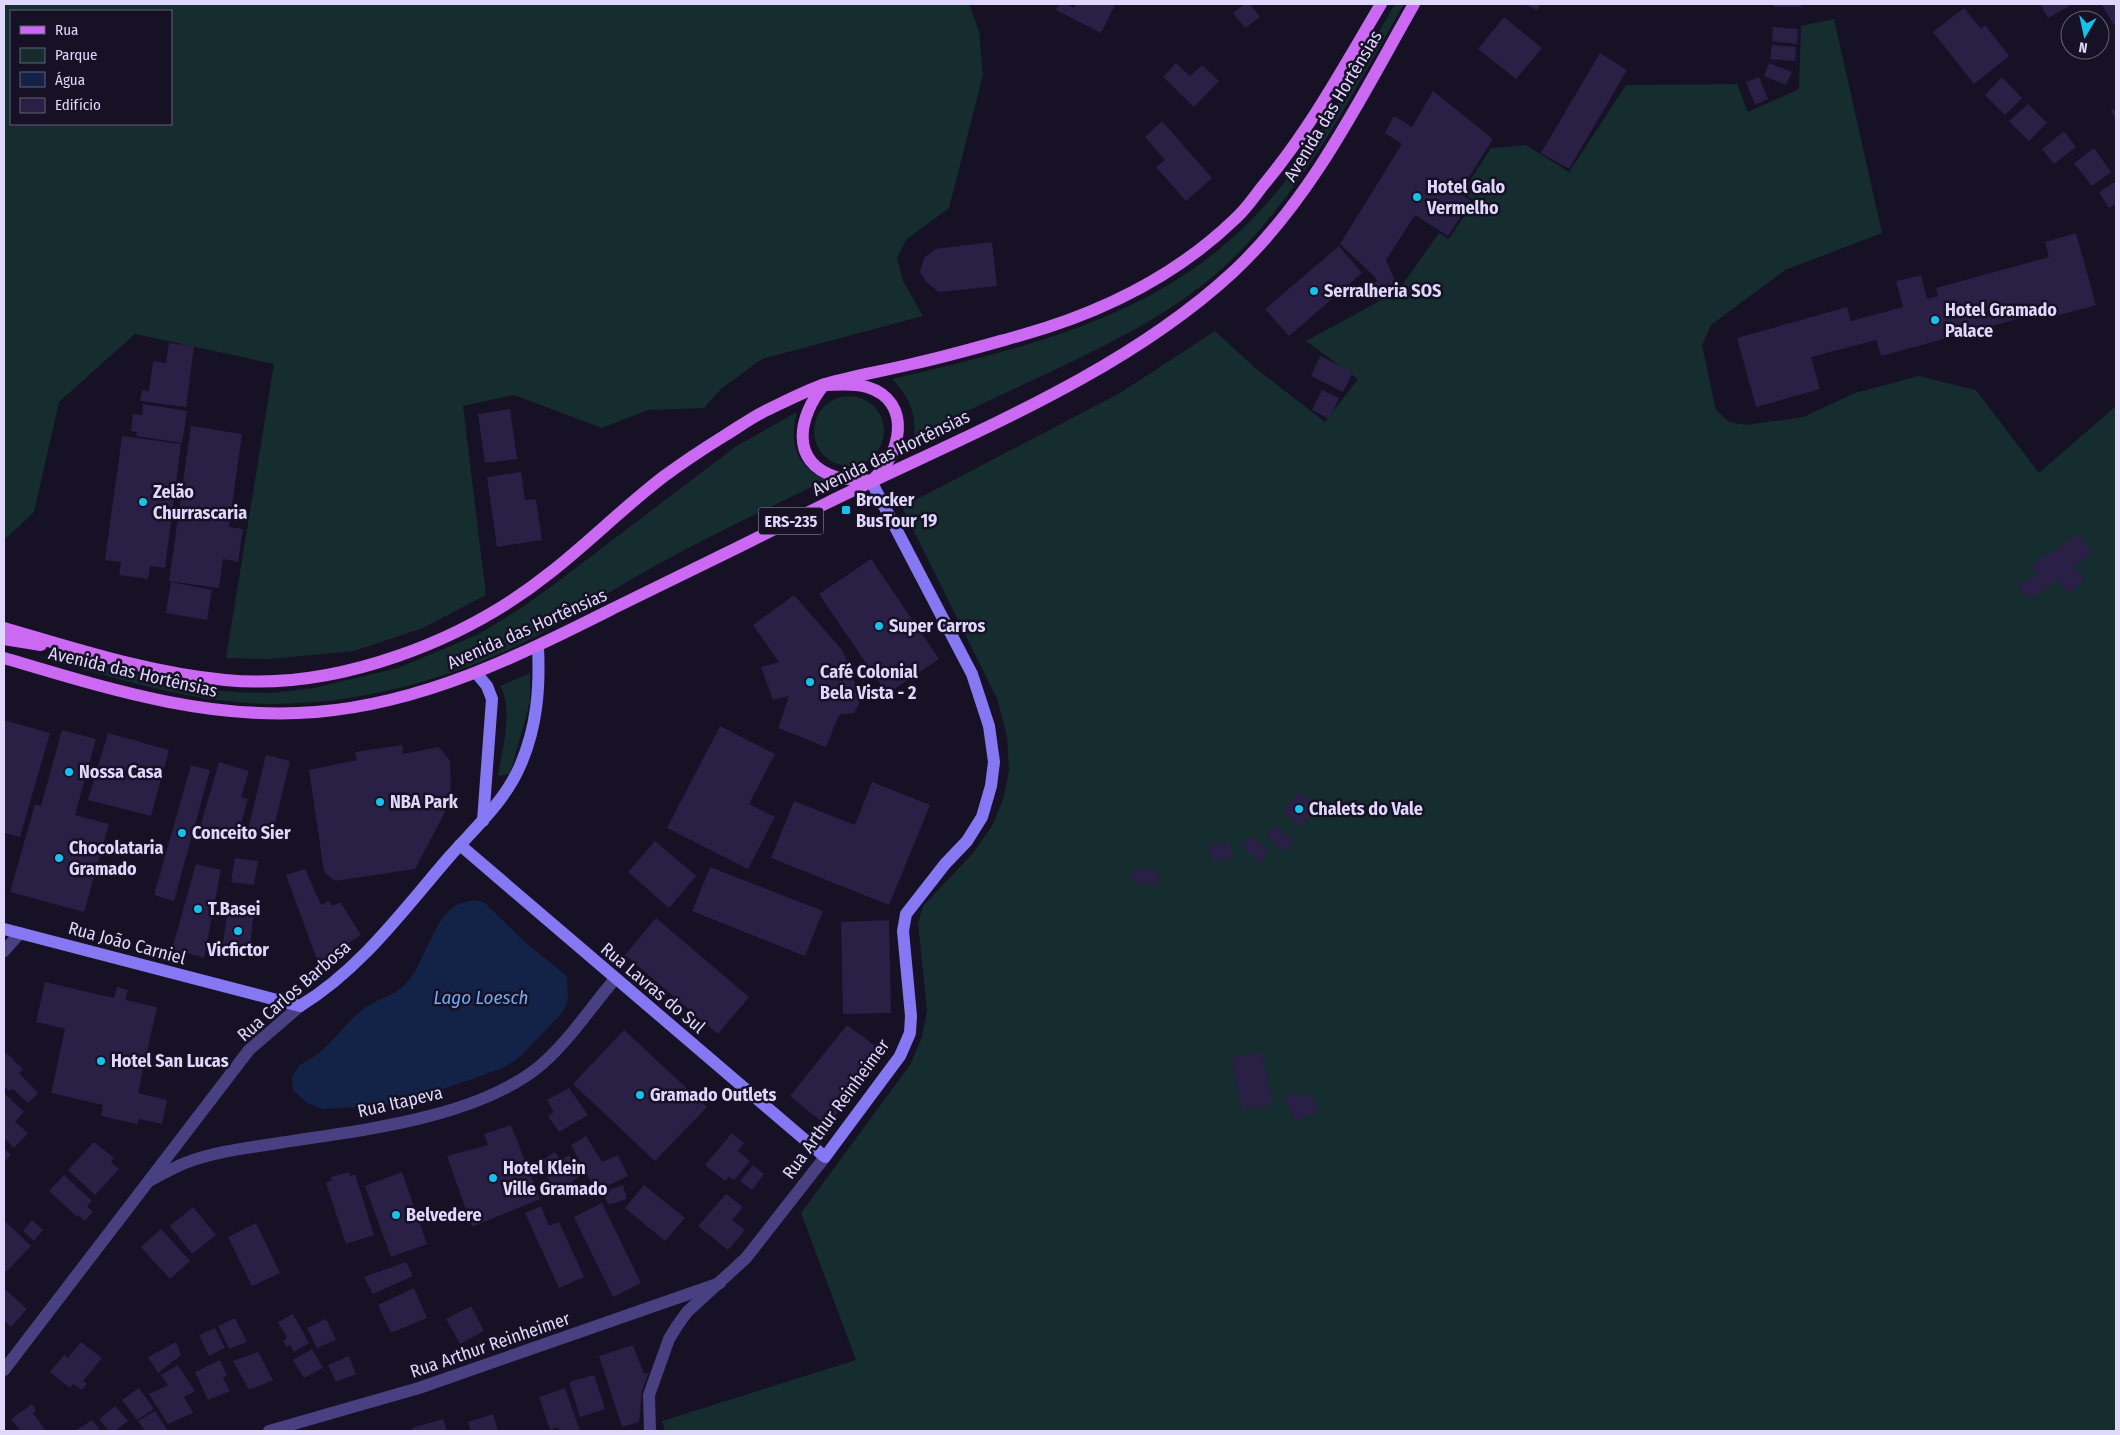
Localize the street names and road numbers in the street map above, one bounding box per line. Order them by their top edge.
street label: Avenida das Hortênsias [1279,26,1387,186]
street label: Avenida das Hortênsias [809,405,974,501]
road number: ERS-235 [758,508,824,534]
street label: Avenida das Hortênsias [444,584,611,674]
street label: Avenida das Hortênsias [46,642,220,702]
street label: Rua João Carniel [66,917,188,969]
street label: Rua Carlos Barbosa [233,936,355,1046]
street label: Rua Lavras do Sul [596,938,710,1038]
street label: Rua Arthur Reinheimer [778,1034,895,1183]
street label: Rua Itapeva [355,1082,445,1122]
street label: Rua Arthur Reinheimer [407,1307,574,1383]

